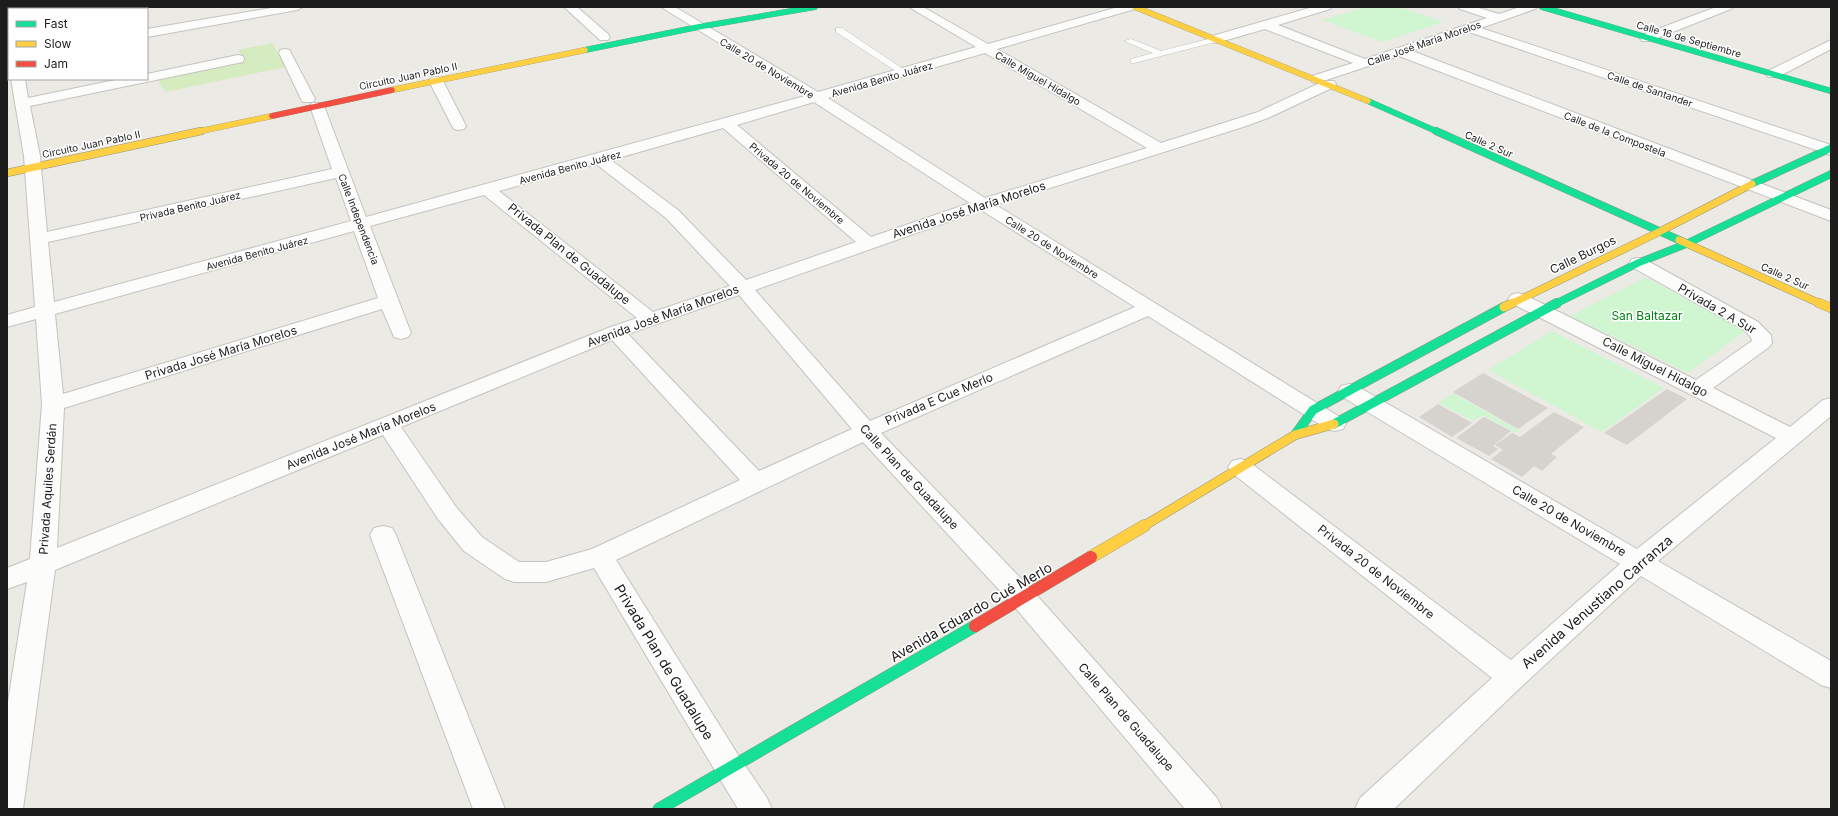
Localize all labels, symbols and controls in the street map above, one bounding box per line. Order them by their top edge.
legend [8,8,148,80]
text: Fast [44,16,68,31]
street label: Calle José María Morelos [1366,18,1482,68]
street label: Calle 16 de Septiembre [1635,18,1743,60]
street label: Calle 20 de Noviembre [718,35,816,101]
text: Slow [44,36,72,51]
street label: Calle Miguel Hidalgo [993,49,1083,107]
text: Jam [44,56,68,71]
street label: Avenida Benito Juárez [830,59,934,99]
street label: Circuito Juan Pablo II [358,60,458,92]
street label: Calle de Santander [1606,69,1695,109]
street label: Calle de la Compostela [1562,109,1668,159]
street label: Circuito Juan Pablo II [41,128,141,160]
street label: Calle 2 Sur [1463,128,1515,160]
street label: Privada 20 de Noviembre [747,140,847,226]
street label: Avenida Benito Juárez [518,148,622,186]
street label: Calle Independencia [336,172,382,266]
street label: Avenida José María Morelos [890,178,1047,241]
street label: Privada Benito Juárez [138,189,242,223]
street label: Privada Plan de Guadalupe [505,200,633,308]
street label: Calle 20 de Noviembre [1003,213,1101,281]
street label: Calle Burgos [1547,232,1618,277]
street label: Avenida Benito Juárez [205,234,309,272]
street label: Calle 2 Sur [1759,260,1811,292]
street label: Privada 2 A Sur [1675,280,1759,337]
street label: Avenida José María Morelos [585,281,741,350]
park label: San Baltazar [1611,308,1683,323]
street label: Privada José María Morelos [143,322,299,383]
street label: Calle Miguel Hidalgo [1600,333,1711,400]
street label: Privada E Cue Merlo [883,369,995,428]
street label: Avenida José María Morelos [284,399,438,473]
street label: Calle Plan de Guadalupe [857,421,962,532]
street label: Privada Aquiles Serdán [35,423,60,555]
street label: Calle 20 de Noviembre [1509,482,1629,559]
street label: Privada 20 de Noviembre [1315,521,1438,622]
street label: Avenida Venustiano Carranza [1518,531,1676,672]
street label: Avenida Eduardo Cué Merlo [887,558,1055,665]
street label: Privada Plan de Guadalupe [611,581,718,743]
street label: Calle Plan de Guadalupe [1075,660,1177,774]

